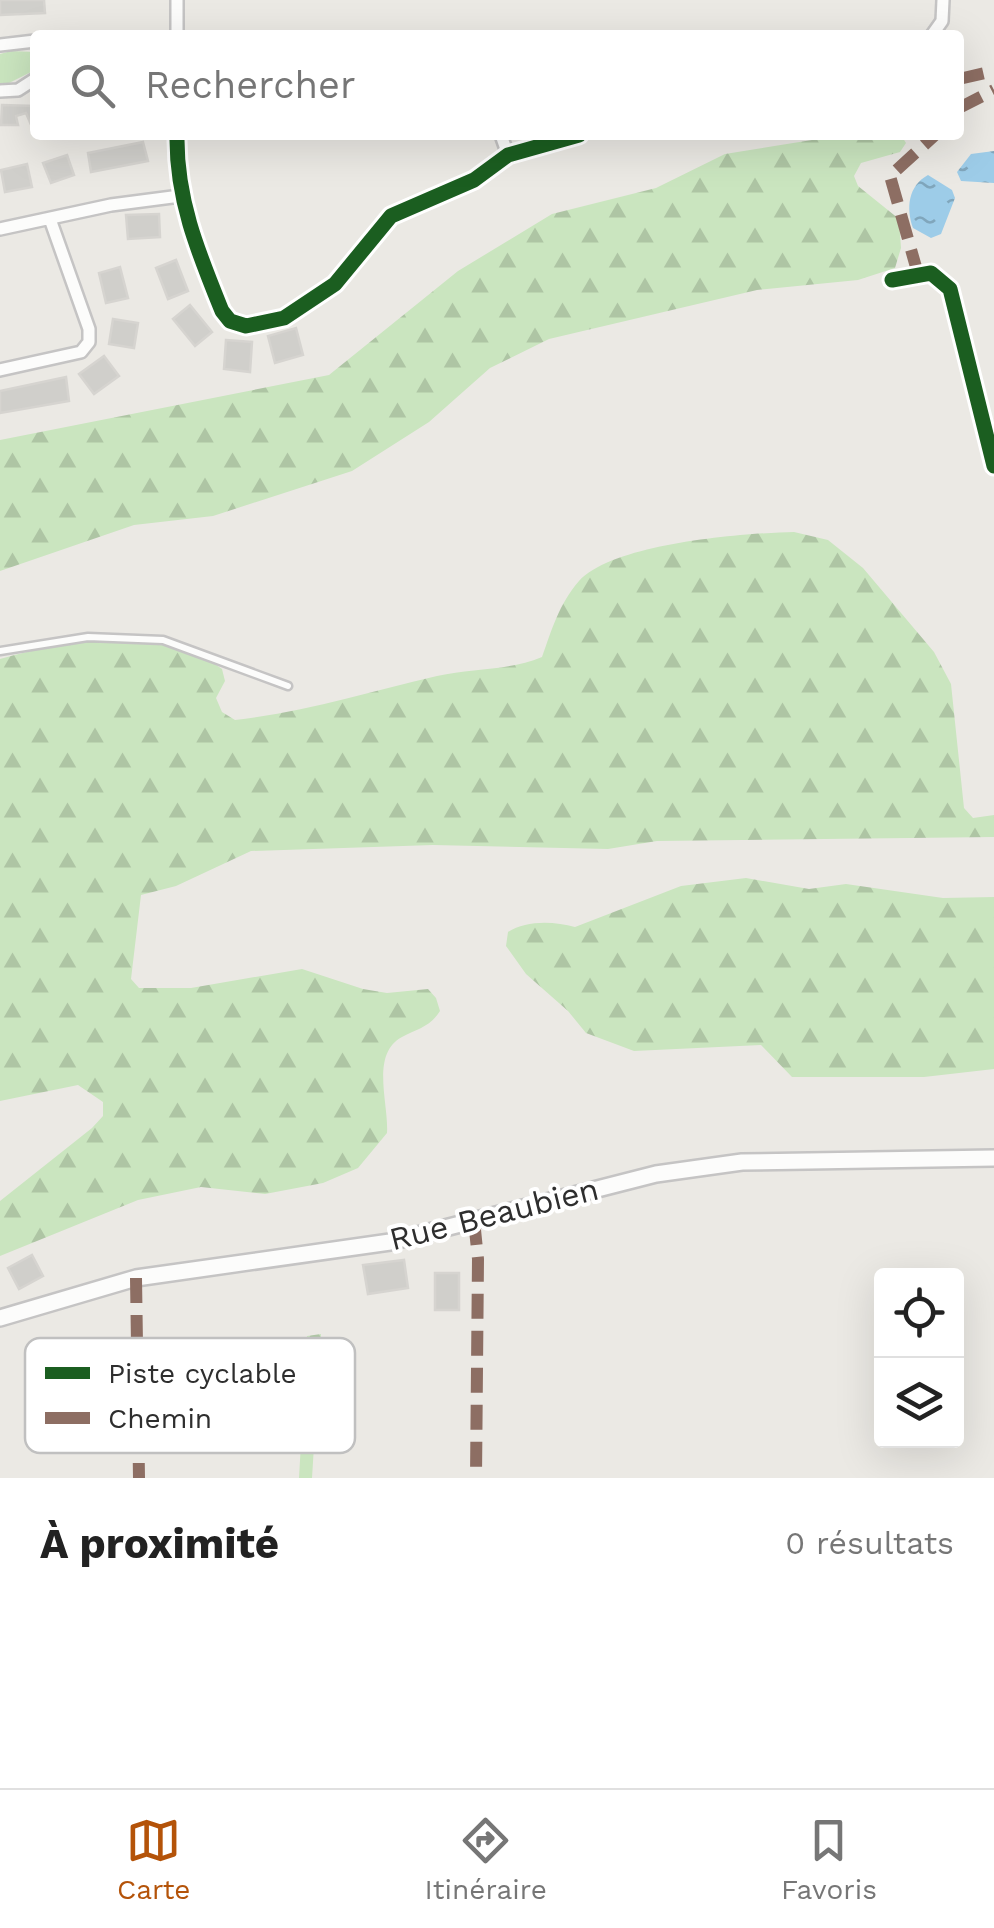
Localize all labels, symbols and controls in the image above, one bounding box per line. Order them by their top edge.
search box [30,30,964,140]
icon: search [65,58,120,113]
text: Rechercher [145,63,355,107]
street label: Rue Beaubien [386,1170,602,1258]
map controls [874,1268,964,1448]
button: locate [874,1268,964,1358]
legend [25,1338,355,1453]
text: Piste cyclable [108,1357,297,1390]
button: layers [874,1358,964,1448]
text: Chemin [108,1402,212,1435]
text: À proximité [40,1519,279,1568]
text: 0 résultats [785,1524,954,1562]
tab: Carte [117,1813,191,1906]
tab: Itinéraire [425,1813,547,1906]
tab: Favoris [781,1813,877,1906]

